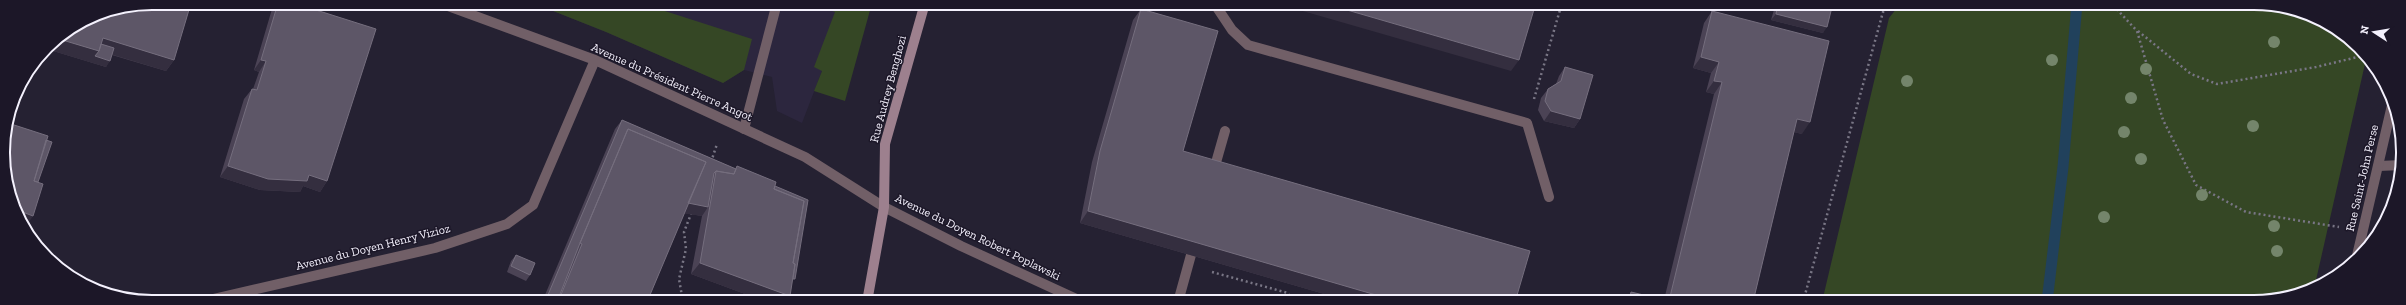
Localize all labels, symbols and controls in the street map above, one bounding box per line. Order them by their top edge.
north arrow [2354,12,2394,52]
text: N [2357,24,2372,35]
street label: Rue Audrey Benghozi [867,33,909,144]
street label: Avenue du Président Pierre Angot [589,40,755,124]
street label: Rue Saint-John Perse [2343,123,2381,233]
street label: Avenue du Doyen Robert Poplawski [893,191,1064,283]
street label: Avenue du Doyen Henry Vizioz [294,221,452,273]

